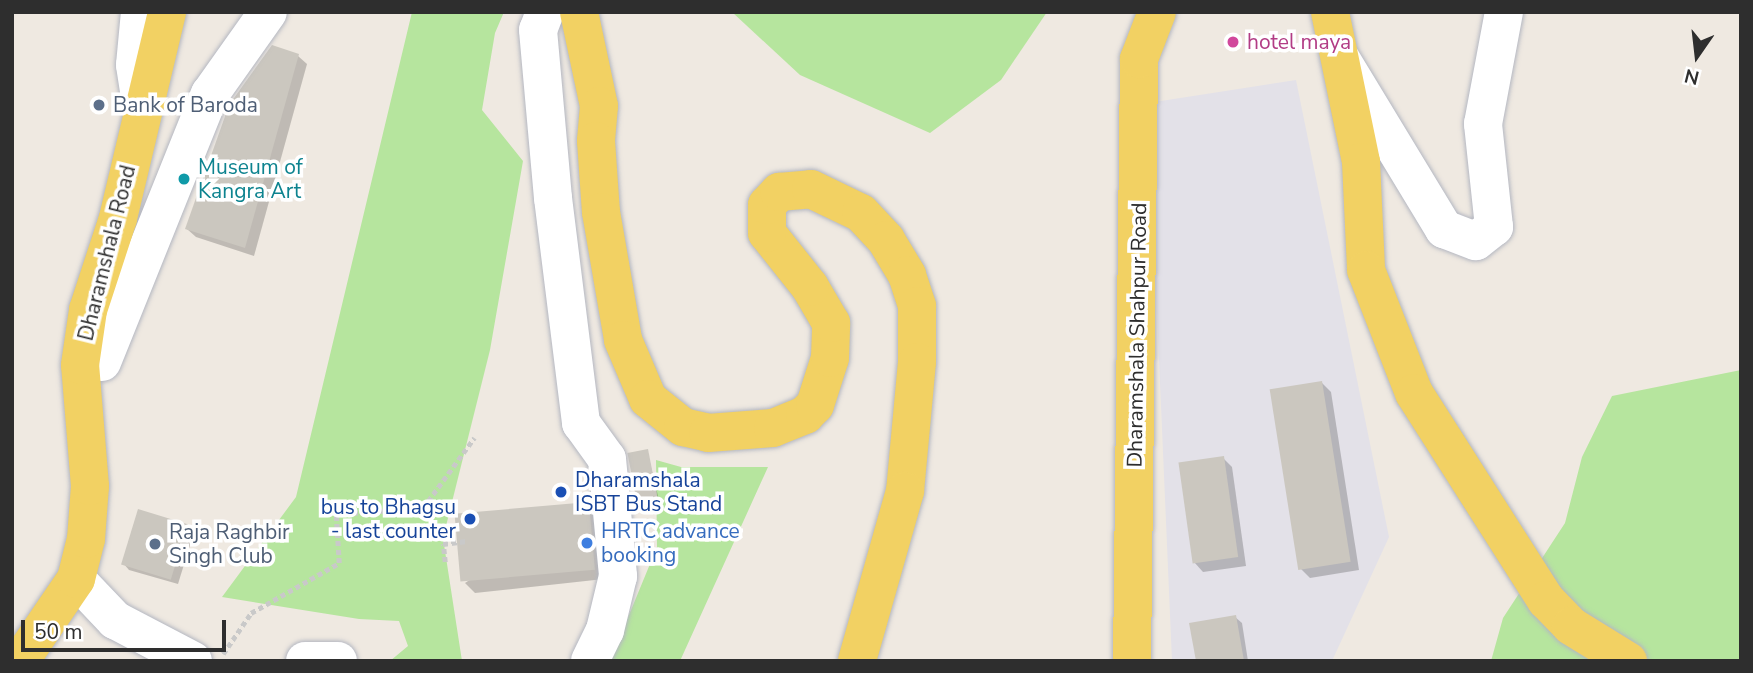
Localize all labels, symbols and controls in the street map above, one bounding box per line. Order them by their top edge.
north arrow [1662,21,1732,91]
place label: hotel maya [1247,29,1351,55]
marker: hotel maya [1225,34,1241,50]
text: N [1682,62,1702,91]
place label: Bank of Baroda [113,92,258,118]
marker: Bank of Baroda [91,97,107,113]
place label: Museum of Kangra Art [198,154,303,204]
street label: Dharamshala Road [73,163,141,343]
marker: Museum of Kangra Art [176,171,192,187]
street label: Dharamshala Shahpur Road [1122,202,1152,468]
place label: Dharamshala ISBT Bus Stand [575,467,722,517]
marker: Dharamshala ISBT Bus Stand [553,484,569,500]
place label: bus to Bhagsu - last counter [321,494,456,544]
marker: bus to Bhagsu - last counter [462,511,478,527]
place label: HRTC advance booking [601,518,740,568]
place label: Raja Raghbir Singh Club [169,519,290,569]
marker: HRTC advance booking [579,535,595,551]
marker: Raja Raghbir Singh Club [147,536,163,552]
scale bar [24,606,229,650]
text: 50 m [34,618,83,646]

